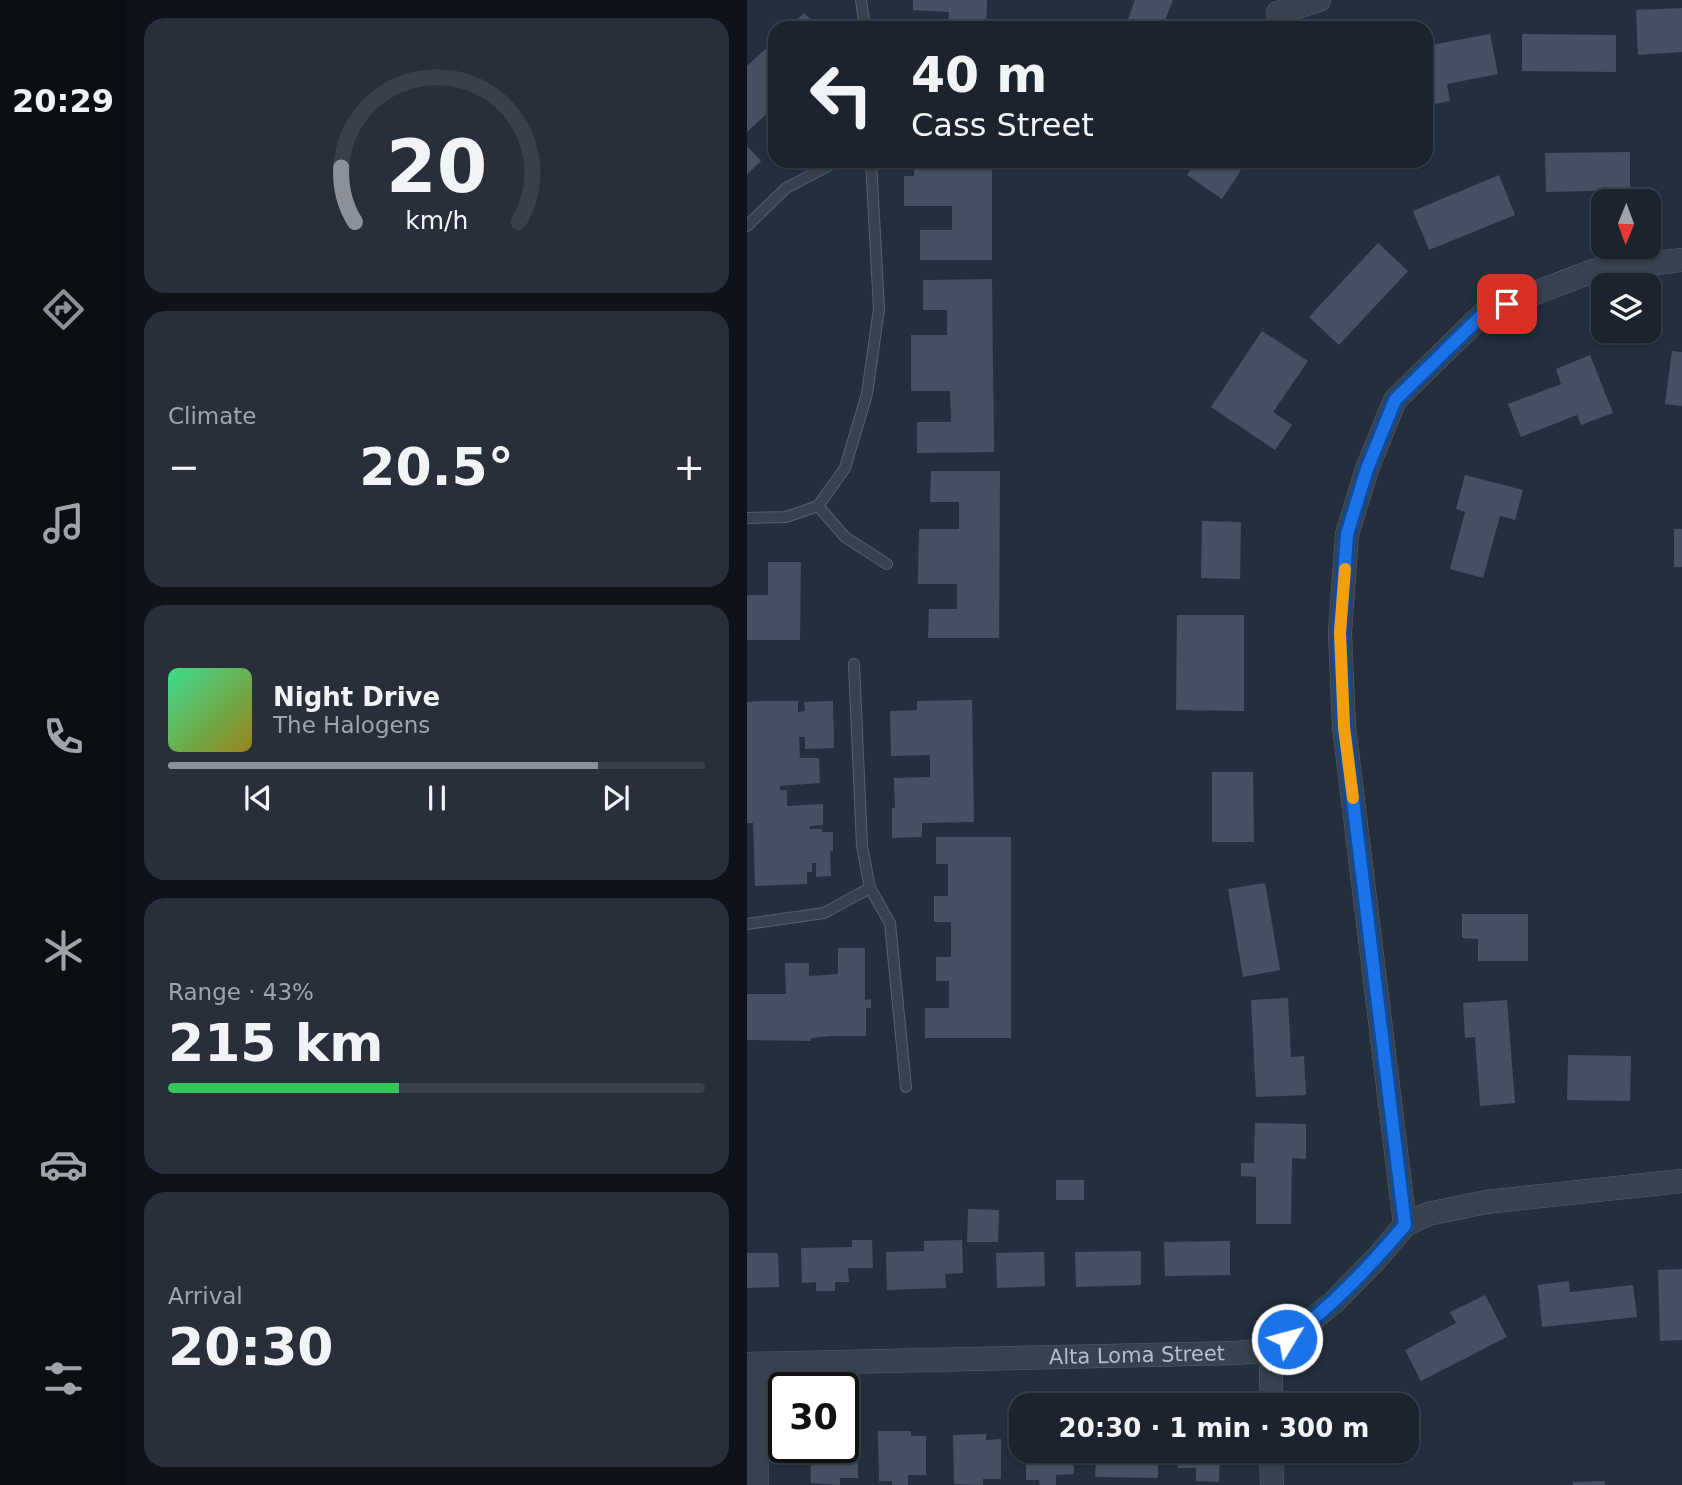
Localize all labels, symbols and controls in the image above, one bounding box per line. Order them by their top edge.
text: 40 m [911,47,1047,104]
icon: left [796,49,887,140]
text: 20:29 [12,82,114,120]
text: Cass Street [911,106,1094,144]
text: 20 [386,124,487,209]
north arrow [1591,189,1661,259]
map controls [1591,189,1661,343]
text: km/h [405,206,468,235]
button: layers [1591,273,1661,343]
pin [1477,274,1537,334]
icon: directions [39,285,88,334]
icon: arrive [1488,285,1526,323]
text: Climate [168,403,257,429]
text: 20.5° [359,437,514,497]
text: − [168,445,200,489]
text: + [673,445,705,489]
icon: music [39,499,88,548]
text: Night Drive [273,682,440,712]
icon: phone [39,712,88,761]
text: The Halogens [273,712,430,738]
icon: previous [239,779,277,817]
icon: pause [418,779,456,817]
icon: next [597,779,635,817]
icon: climate [39,926,88,975]
text: Range · 43% [168,979,314,1005]
text: 215 km [168,1013,383,1073]
icon: car [39,1140,88,1189]
text: Arrival [168,1283,243,1309]
position arrow [1250,1302,1324,1376]
text: 20:30 [168,1317,334,1377]
street label: Alta Loma Street [1049,1341,1225,1369]
icon: filters [39,1354,88,1403]
speed limit sign: 30 [768,1372,859,1463]
text: 20:30 · 1 min · 300 m [1059,1413,1369,1443]

